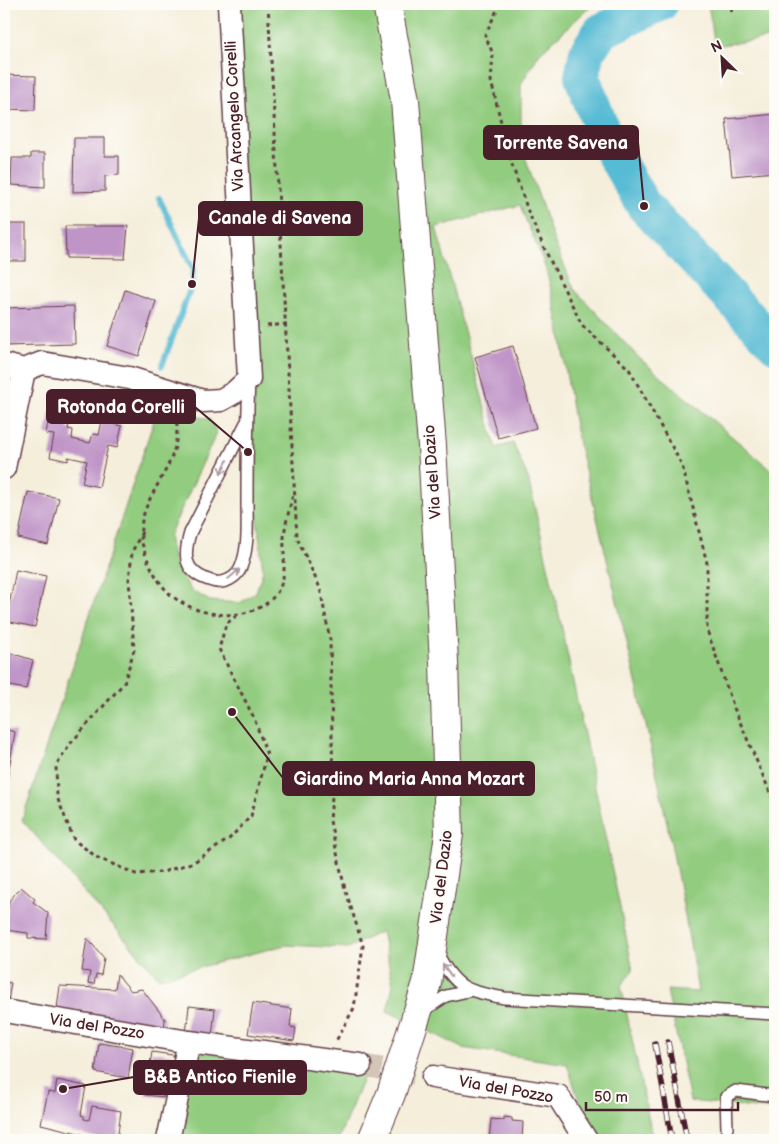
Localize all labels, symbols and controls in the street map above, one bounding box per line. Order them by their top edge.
north arrow [696,32,746,82]
text: N [708,37,725,57]
street label: Via Arcangelo Corelli [222,40,248,192]
callout: Torrente Savena [484,126,638,159]
text: Torrente Savena [494,133,628,154]
callout: Canale di Savena [199,202,362,235]
text: Canale di Savena [208,208,352,229]
callout: Rotonda Corelli [47,390,195,423]
text: Rotonda Corelli [57,397,185,418]
street label: Via del Dazio [420,424,446,520]
one-way arrow [219,459,229,474]
one-way arrow [228,569,241,580]
callout: Giardino Maria Anna Mozart [283,762,534,795]
text: Giardino Maria Anna Mozart [293,769,525,790]
street label: Via del Dazio [427,829,457,925]
one-way arrow [442,963,452,977]
street label: Via del Pozzo [48,1010,146,1044]
callout: B&B Antico Fienile [134,1061,306,1094]
text: B&B Antico Fienile [144,1067,296,1088]
street label: Via del Pozzo [457,1072,555,1108]
scale bar [586,1079,739,1111]
text: 50 m [594,1088,628,1107]

